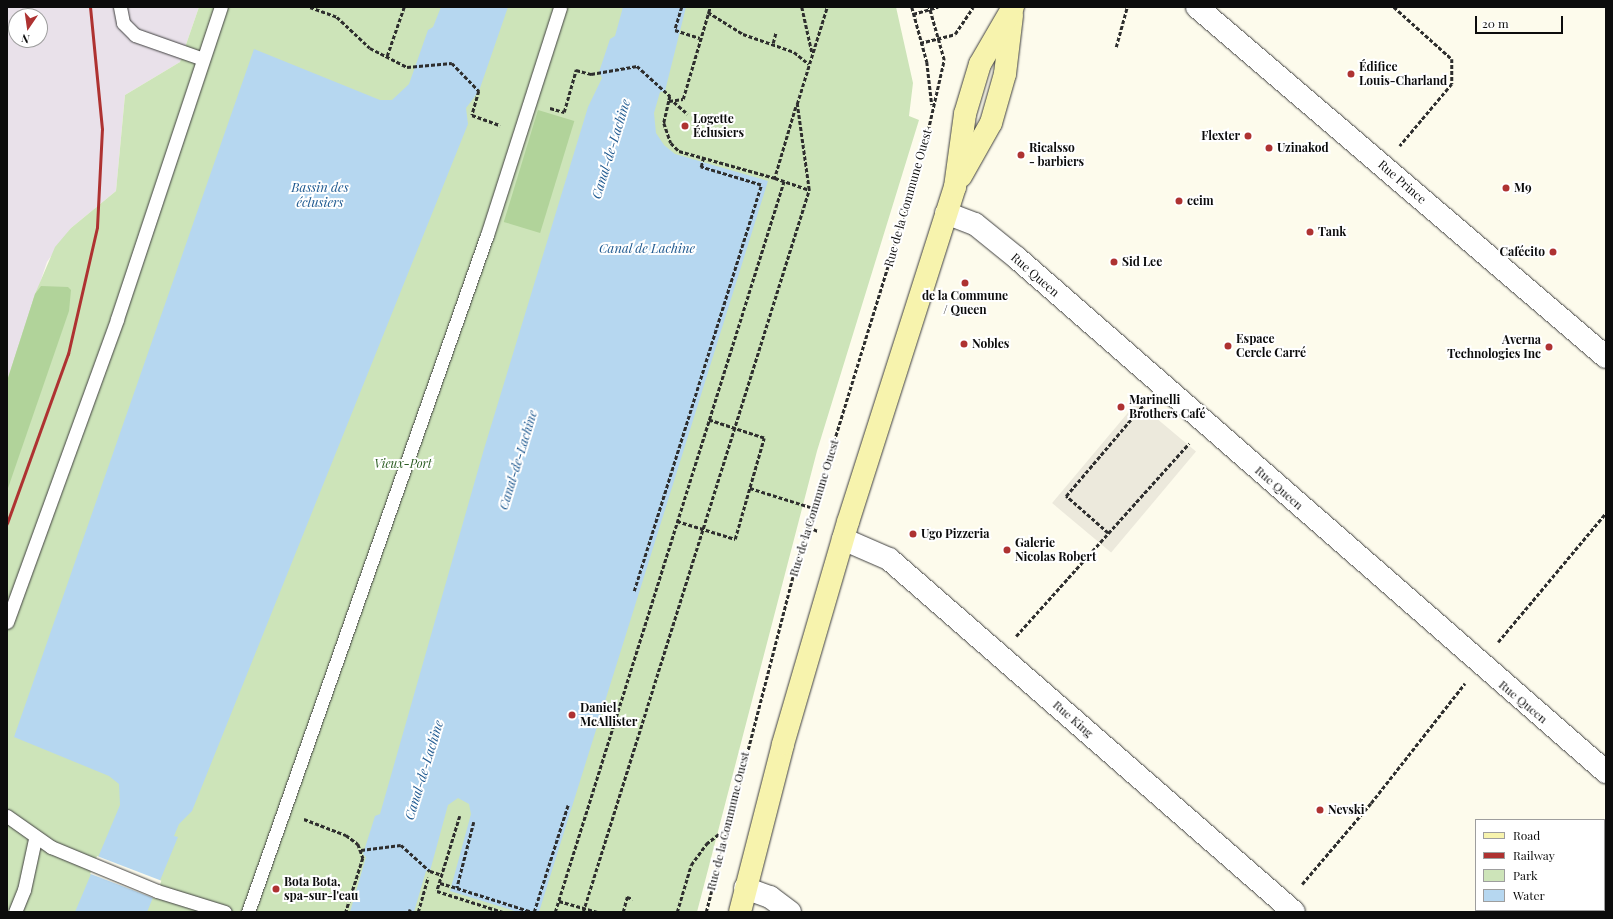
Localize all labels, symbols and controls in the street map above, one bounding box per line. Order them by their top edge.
north arrow [8,8,48,48]
scale bar [1477,8,1565,34]
text: 20 m [1482,15,1509,31]
text: N [20,31,31,47]
place label: Édifice Louis-Charland [1359,60,1447,88]
marker: Édifice Louis-Charland [1346,69,1356,79]
water label: Canal-de-Lachine [588,97,634,201]
place label: Logette Éclusiers [693,112,744,140]
marker: Logette Éclusiers [680,121,690,131]
street label: Rue de la Commune Ouest [881,127,935,269]
place label: Flexter [1201,129,1240,143]
marker: Flexter [1243,131,1253,141]
place label: Ricalsso - barbiers [1029,141,1084,169]
place label: Uzinakod [1277,141,1329,155]
marker: Uzinakod [1264,143,1274,153]
marker: Ricalsso - barbiers [1016,150,1026,160]
street label: Rue Prince [1375,157,1429,207]
water label: Bassin des éclusiers [291,180,349,211]
place label: M9 [1514,181,1532,195]
marker: M9 [1501,183,1511,193]
place label: ceim [1187,194,1214,208]
marker: ceim [1174,196,1184,206]
place label: Tank [1318,225,1346,239]
marker: Tank [1305,227,1315,237]
water label: Canal de Lachine [599,240,695,256]
place label: Cafécito [1500,245,1545,259]
marker: Cafécito [1548,247,1558,257]
street label: Rue Queen [1008,250,1062,300]
place label: Sid Lee [1122,255,1162,269]
marker: Sid Lee [1109,257,1119,267]
marker: de la Commune / Queen [960,278,970,288]
place label: de la Commune / Queen [922,289,1008,317]
place label: Espace Cercle Carré [1236,332,1306,360]
place label: Averna Technologies Inc [1447,333,1541,361]
place label: Nobles [972,337,1009,351]
marker: Nobles [959,339,969,349]
marker: Espace Cercle Carré [1223,341,1233,351]
marker: Averna Technologies Inc [1544,342,1554,352]
place label: Marinelli Brothers Café [1129,393,1205,421]
marker: Marinelli Brothers Café [1116,402,1126,412]
water label: Canal-de-Lachine [495,408,541,512]
street label: Rue de la Commune Ouest [786,437,842,579]
park label: Vieux-Port [374,457,432,471]
street label: Rue Queen [1252,463,1306,513]
place label: Ugo Pizzeria [921,527,989,541]
marker: Ugo Pizzeria [908,529,918,539]
place label: Galerie Nicolas Robert [1015,536,1096,564]
marker: Galerie Nicolas Robert [1002,545,1012,555]
street label: Rue Queen [1496,678,1550,726]
street label: Rue King [1050,698,1096,740]
place label: Daniel McAllister [580,701,637,729]
marker: Daniel McAllister [567,710,577,720]
water label: Canal-de-Lachine [401,718,447,822]
street label: Rue de la Commune Ouest [704,750,752,892]
place label: Nevski [1328,803,1365,817]
marker: Nevski [1315,805,1325,815]
legend [1475,819,1605,911]
text: Road [1513,827,1540,843]
text: Railway [1513,847,1555,863]
text: Park [1513,867,1538,883]
place label: Bota Bota, spa-sur-l'eau [284,875,358,903]
marker: Bota Bota, spa-sur-l'eau [271,884,281,894]
text: Water [1513,887,1545,903]

